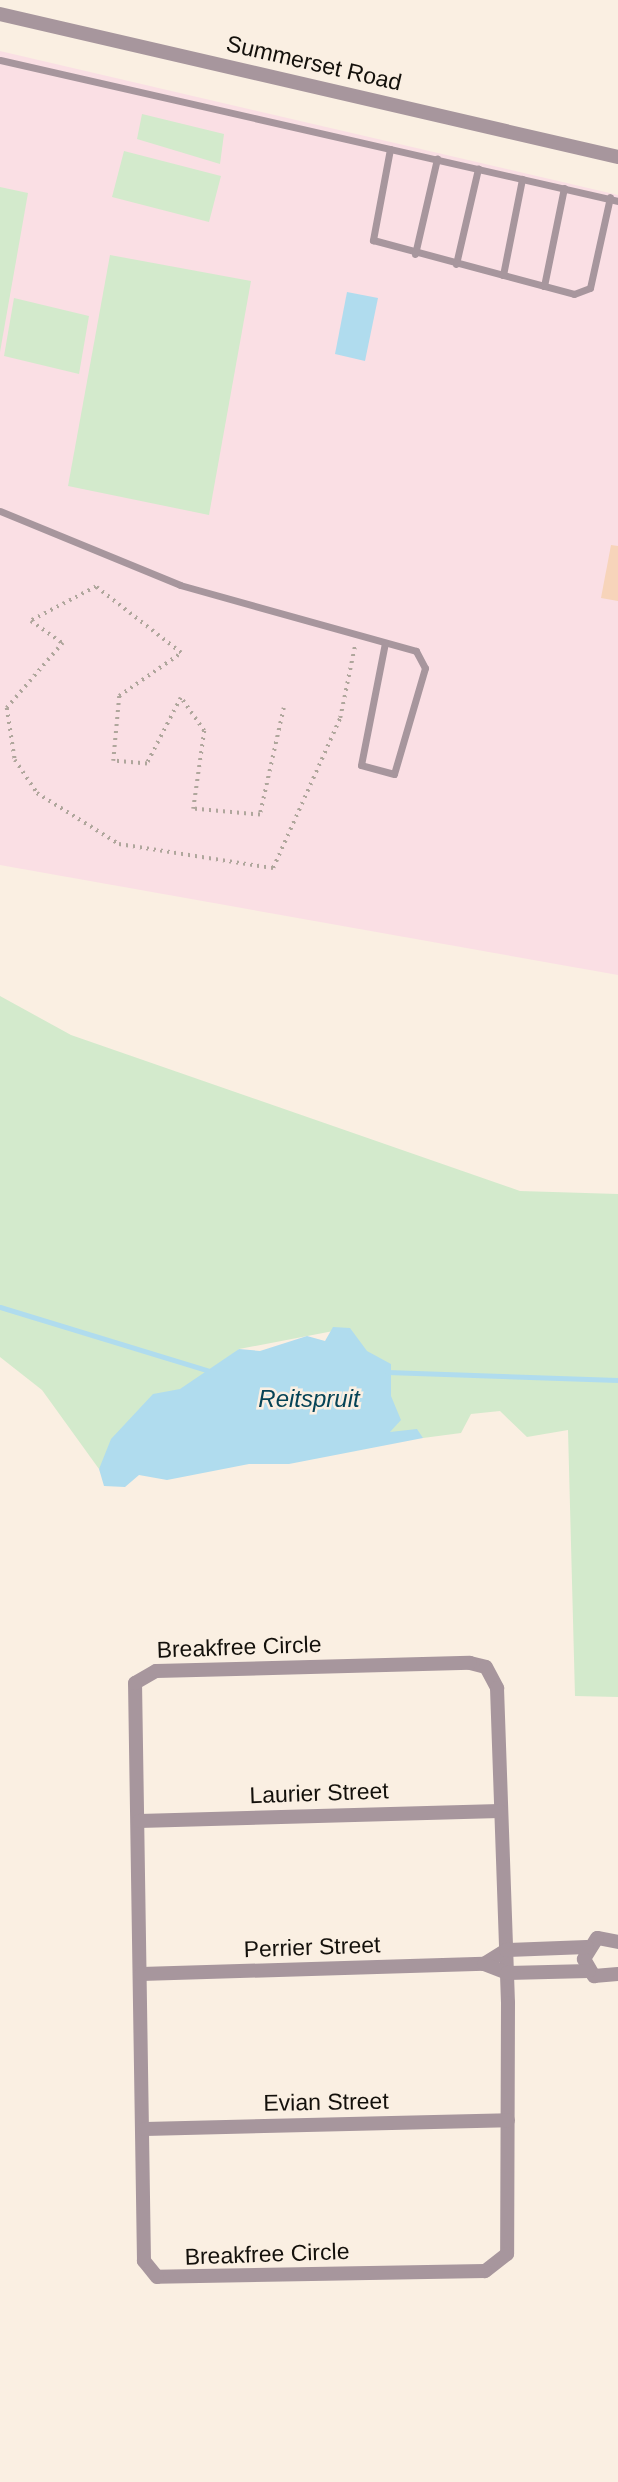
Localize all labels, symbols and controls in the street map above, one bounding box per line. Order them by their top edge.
street label: Summerset Road [224,29,404,97]
water label: Reitspruit [258,1385,360,1413]
street label: Breakfree Circle [156,1630,322,1664]
street label: Laurier Street [249,1777,389,1809]
street label: Perrier Street [243,1931,381,1963]
street label: Evian Street [263,2087,389,2117]
street label: Breakfree Circle [184,2237,350,2271]

